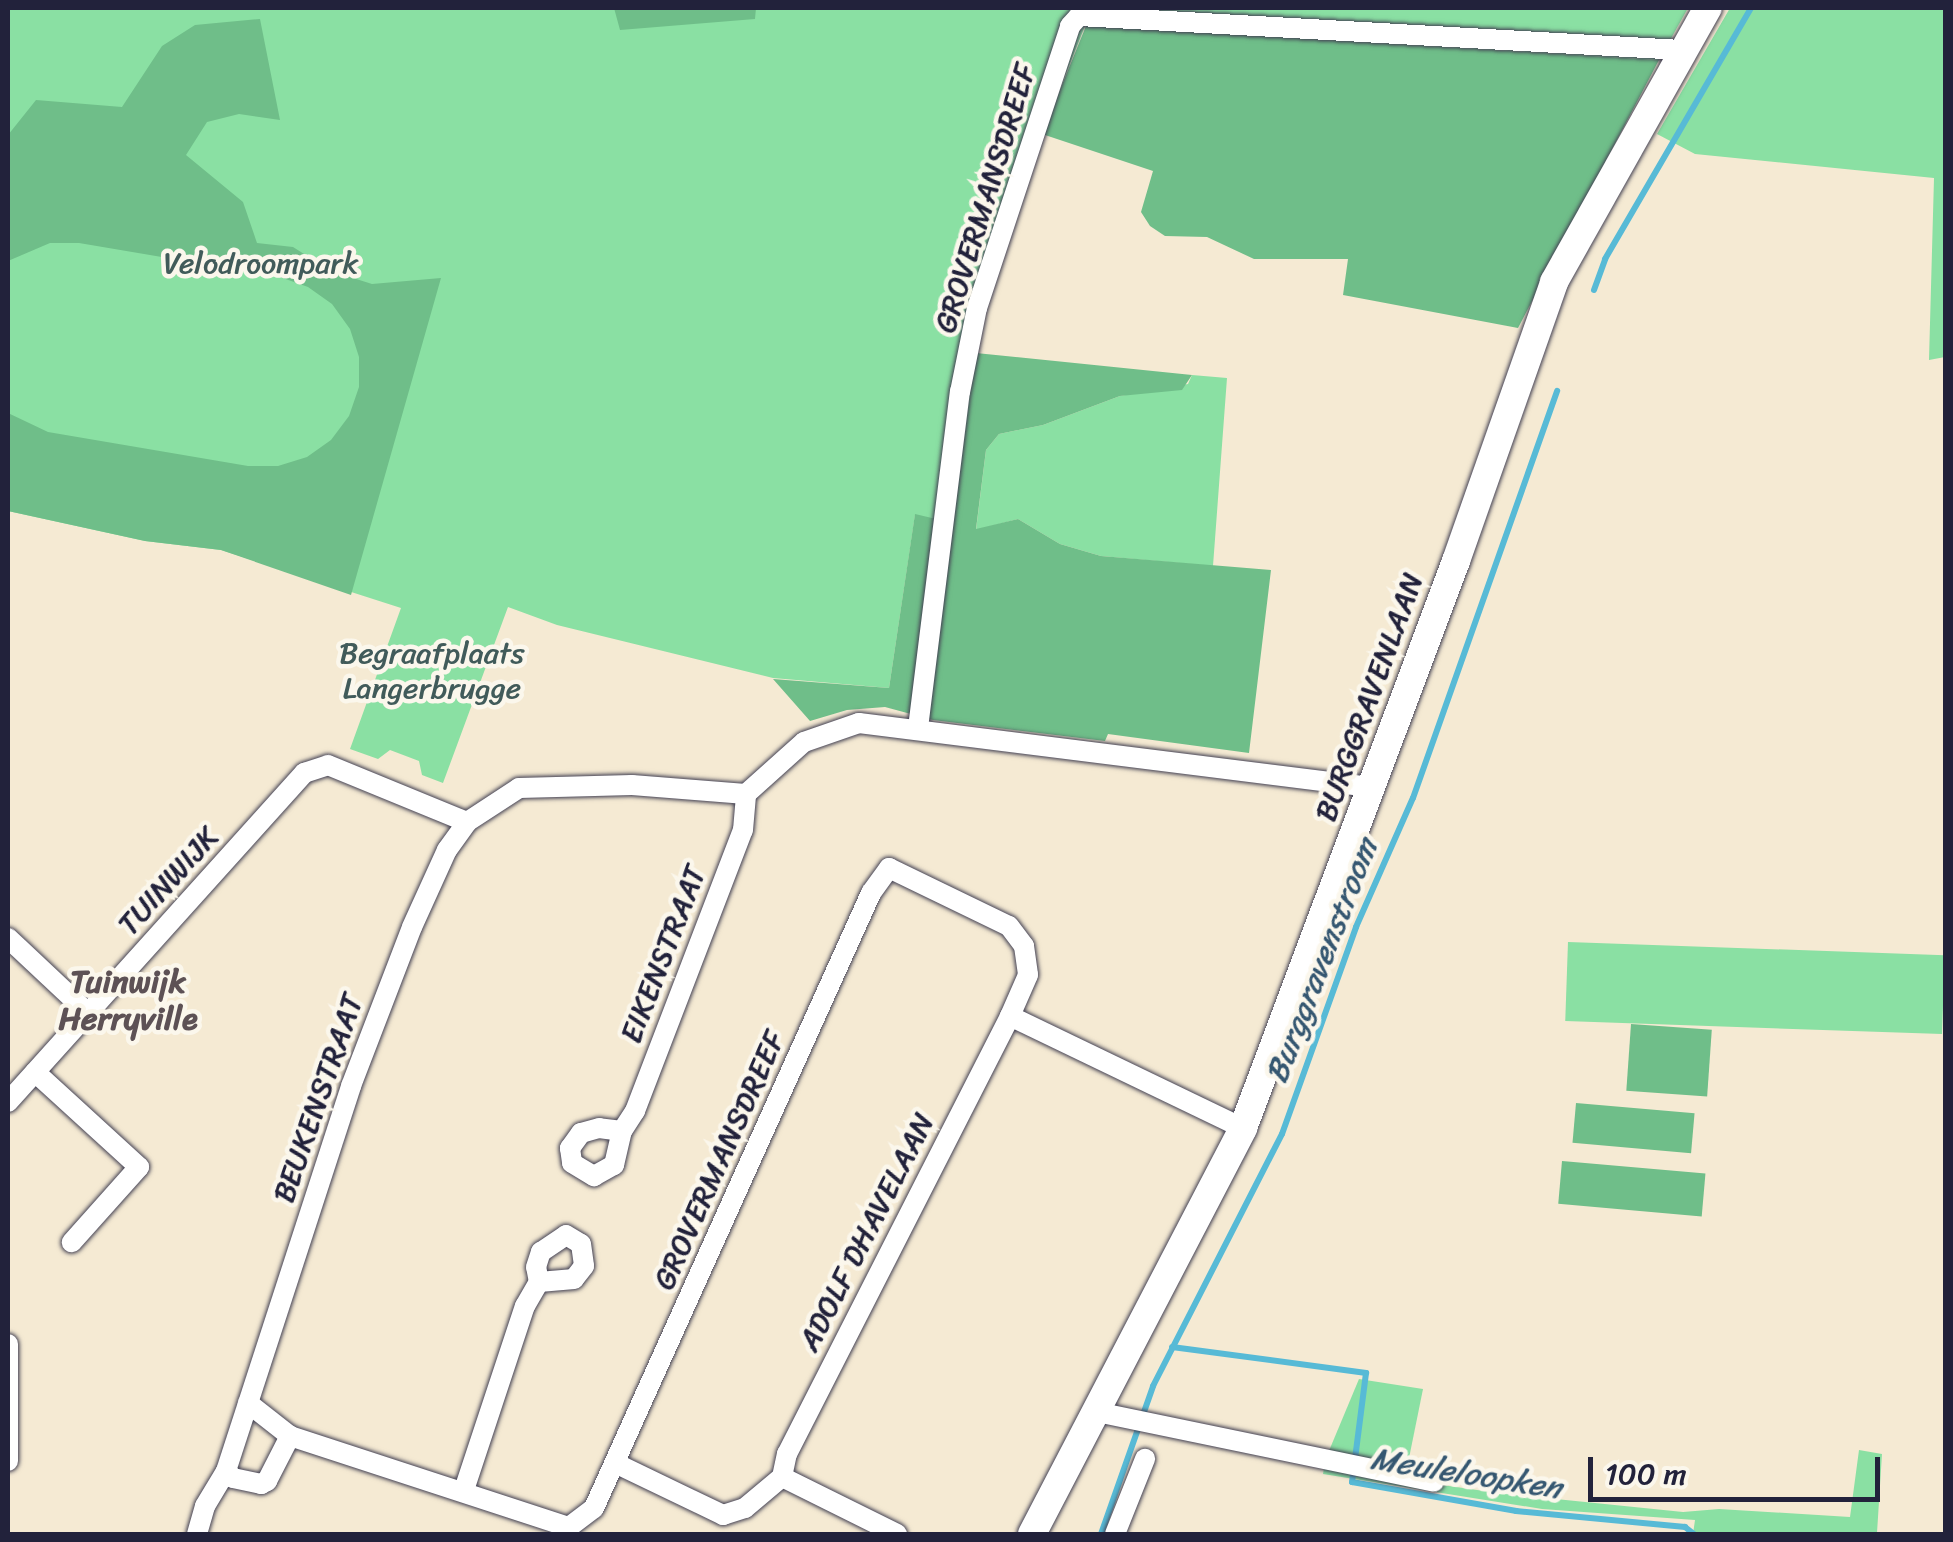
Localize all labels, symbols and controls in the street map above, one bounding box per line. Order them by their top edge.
street label: GROVERMANSDREEF [927,59,1043,337]
park label: Velodroompark [164,245,358,281]
street label: BURGGRAVENLAAN [1307,568,1431,826]
park label: Begraafplaats Langerbrugge [339,635,525,706]
street label: TUINWIJK [110,820,226,942]
water label: Burggravenstroom [1258,833,1386,1089]
street label: EIKENSTRAAT [613,860,713,1048]
district label: Tuinwijk Herryville [58,964,198,1039]
street label: BEUKENSTRAAT [265,989,371,1207]
street label: GROVERMANSDREEF [646,1025,792,1295]
street label: ADOLF DHAVELAAN [790,1107,942,1357]
scale bar [1593,1437,1886,1499]
water label: Meuleloopken [1368,1440,1564,1508]
text: 100 m [1605,1447,1687,1501]

